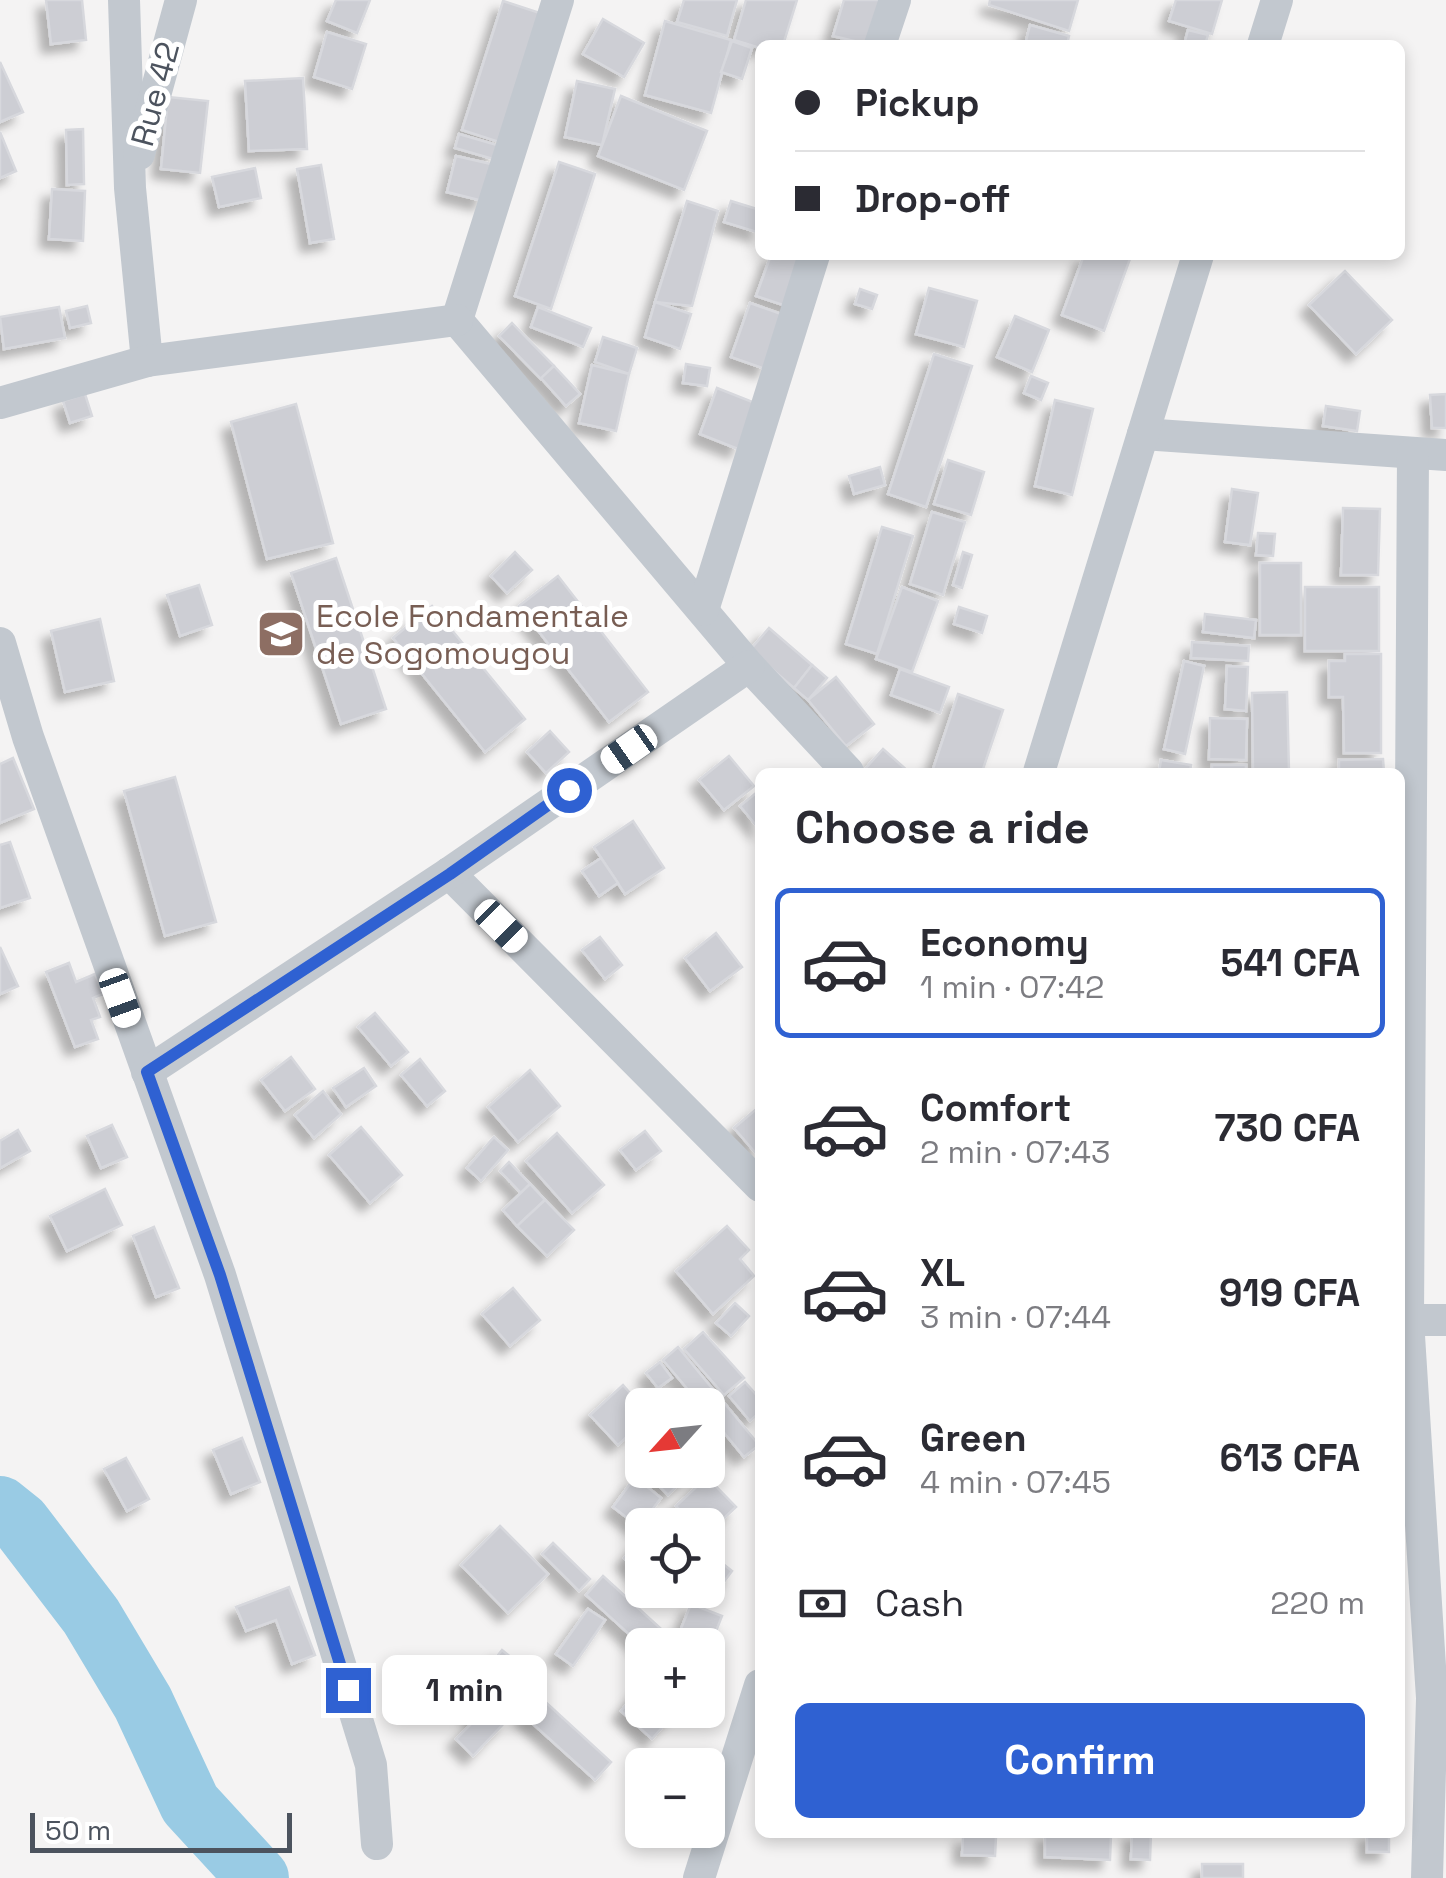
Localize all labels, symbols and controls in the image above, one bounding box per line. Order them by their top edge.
street label: Rue 42 [122,38,188,150]
text: Pickup [855,79,979,127]
text: Drop-off [855,175,1010,223]
place label: Ecole Fondamentale de Sogomougou [316,596,629,673]
school or university icon: Ecole Fondamentale de Sogomougou [255,608,307,660]
car [596,720,662,778]
route start [547,768,592,813]
text: Choose a ride [795,799,1090,856]
car [469,894,533,958]
icon: car [800,918,890,1008]
text: Economy [920,919,1089,967]
text: 541 CFA [1220,939,1360,987]
car [96,965,144,1031]
text: 1 min · 07:42 [920,967,1104,1007]
icon: car [800,1083,890,1173]
text: Comfort [920,1084,1071,1132]
text: 730 CFA [1214,1104,1360,1152]
text: 2 min · 07:43 [920,1132,1110,1172]
icon: car [800,1248,890,1338]
text: XL [920,1249,965,1297]
text: 919 CFA [1219,1269,1360,1317]
text: 3 min · 07:44 [920,1297,1111,1337]
north arrow [625,1388,725,1488]
map controls [625,1388,725,1848]
icon: car [800,1413,890,1503]
text: Green [920,1414,1027,1462]
text: 613 CFA [1220,1434,1360,1482]
text: 4 min · 07:45 [920,1462,1111,1502]
button: locate [625,1508,725,1608]
icon: cash [795,1576,850,1631]
text: Cash [875,1579,964,1627]
text: 220 m [1270,1583,1365,1623]
button: + [625,1628,725,1728]
callout: 1 min [383,1655,548,1725]
route end [326,1668,371,1713]
text: 1 min [425,1670,504,1710]
button: Confirm [795,1703,1365,1818]
button: − [625,1748,725,1848]
scale bar [30,1808,292,1852]
text: 50 m [45,1812,111,1848]

